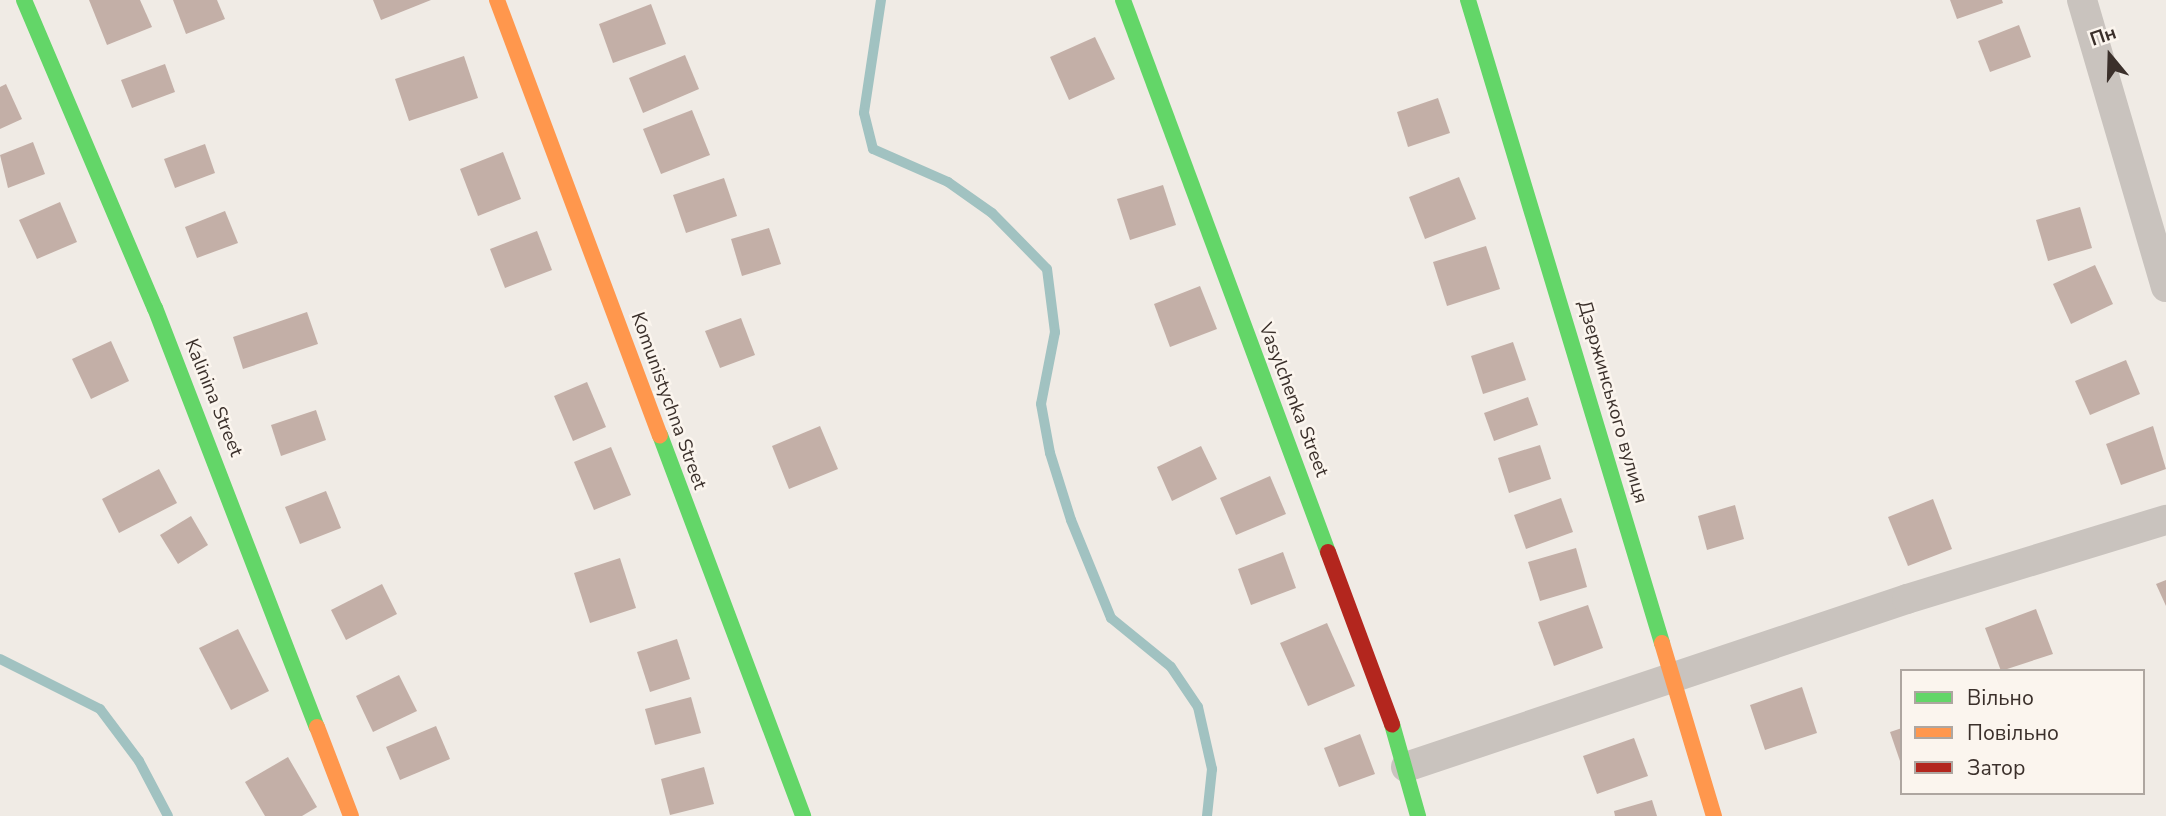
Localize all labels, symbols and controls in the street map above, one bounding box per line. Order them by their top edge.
text: Пн [2087,20,2120,53]
north arrow [2075,21,2145,91]
street label: Дзержинського вулиця [1572,298,1652,506]
street label: Komunistychna Street [625,309,711,493]
street label: Vasylchenka Street [1253,320,1333,480]
street label: Kalinina Street [179,336,247,460]
legend [1900,669,2145,795]
text: Вільно [1967,684,2034,712]
text: Повільно [1967,719,2059,747]
text: Затор [1967,754,2025,782]

